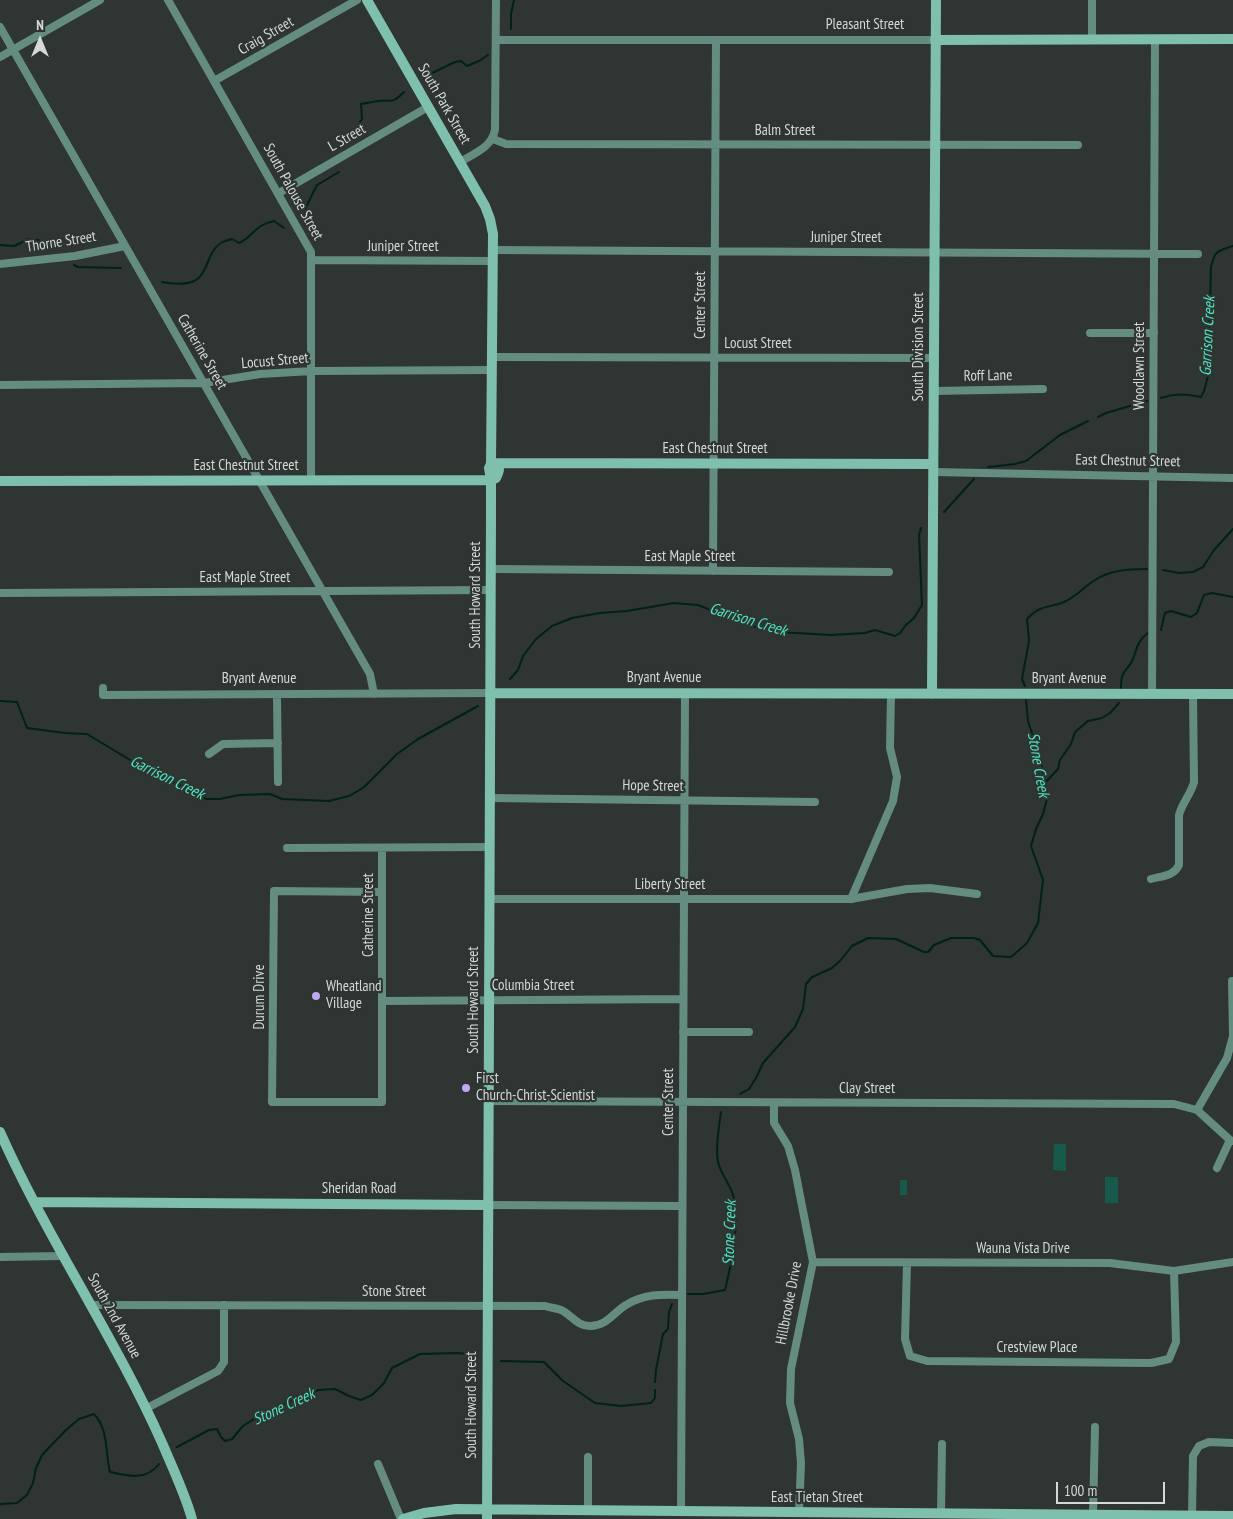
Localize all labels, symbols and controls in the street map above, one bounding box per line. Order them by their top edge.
street label: Craig Street [235,13,297,59]
north arrow [15,15,65,65]
text: N [36,16,44,34]
street label: Pleasant Street [826,16,904,34]
street label: South Park Street [414,61,474,147]
street label: L Street [325,120,369,156]
street label: Balm Street [755,122,815,140]
street label: South Palouse Street [259,141,327,243]
street label: Thorne Street [25,228,97,256]
street label: Juniper Street [810,229,882,247]
street label: Juniper Street [367,238,439,256]
street label: Center Street [692,271,710,339]
street label: South Division Street [910,292,928,402]
water label: Garrison Creek [1196,296,1220,376]
street label: Catherine Street [173,311,231,393]
street label: Woodlawn Street [1131,322,1149,410]
street label: Locust Street [724,335,792,353]
street label: Locust Street [241,349,309,373]
street label: Roff Lane [964,367,1012,385]
street label: East Chestnut Street [662,440,768,458]
street label: East Chestnut Street [1075,451,1181,471]
street label: East Chestnut Street [193,457,299,475]
street label: South Howard Street [467,541,485,649]
street label: East Maple Street [645,548,735,566]
street label: East Maple Street [200,569,290,587]
water label: Garrison Creek [707,599,789,641]
street label: Bryant Avenue [627,669,701,687]
street label: Bryant Avenue [222,670,296,688]
street label: Bryant Avenue [1032,670,1106,688]
water label: Stone Creek [1023,731,1053,799]
water label: Garrison Creek [127,752,207,804]
street label: Hope Street [622,776,684,796]
street label: Catherine Street [360,873,378,957]
street label: Liberty Street [635,876,705,894]
street label: South Howard Street [465,946,483,1054]
street label: Durum Drive [251,964,269,1030]
street label: Columbia Street [492,977,574,995]
place label: Wheatland Village [326,978,382,1013]
marker: Wheatland Village [310,990,322,1002]
street label: Center Street [660,1068,678,1136]
place label: First Church-Christ-Scientist [476,1070,595,1105]
street label: Clay Street [839,1080,895,1098]
marker: First Church-Christ-Scientist [460,1082,472,1094]
street label: Sheridan Road [322,1180,396,1198]
water label: Stone Creek [719,1200,741,1266]
street label: Wauna Vista Drive [976,1240,1070,1258]
street label: Hillbrooke Drive [772,1260,806,1346]
street label: South 2nd Avenue [83,1270,145,1362]
street label: Stone Street [362,1283,426,1301]
street label: Crestview Place [997,1339,1077,1357]
street label: South Howard Street [463,1351,481,1459]
water label: Stone Creek [250,1384,318,1430]
scale bar [1058,1472,1167,1504]
text: 100 m [1064,1481,1097,1500]
street label: East Tietan Street [771,1489,863,1507]

